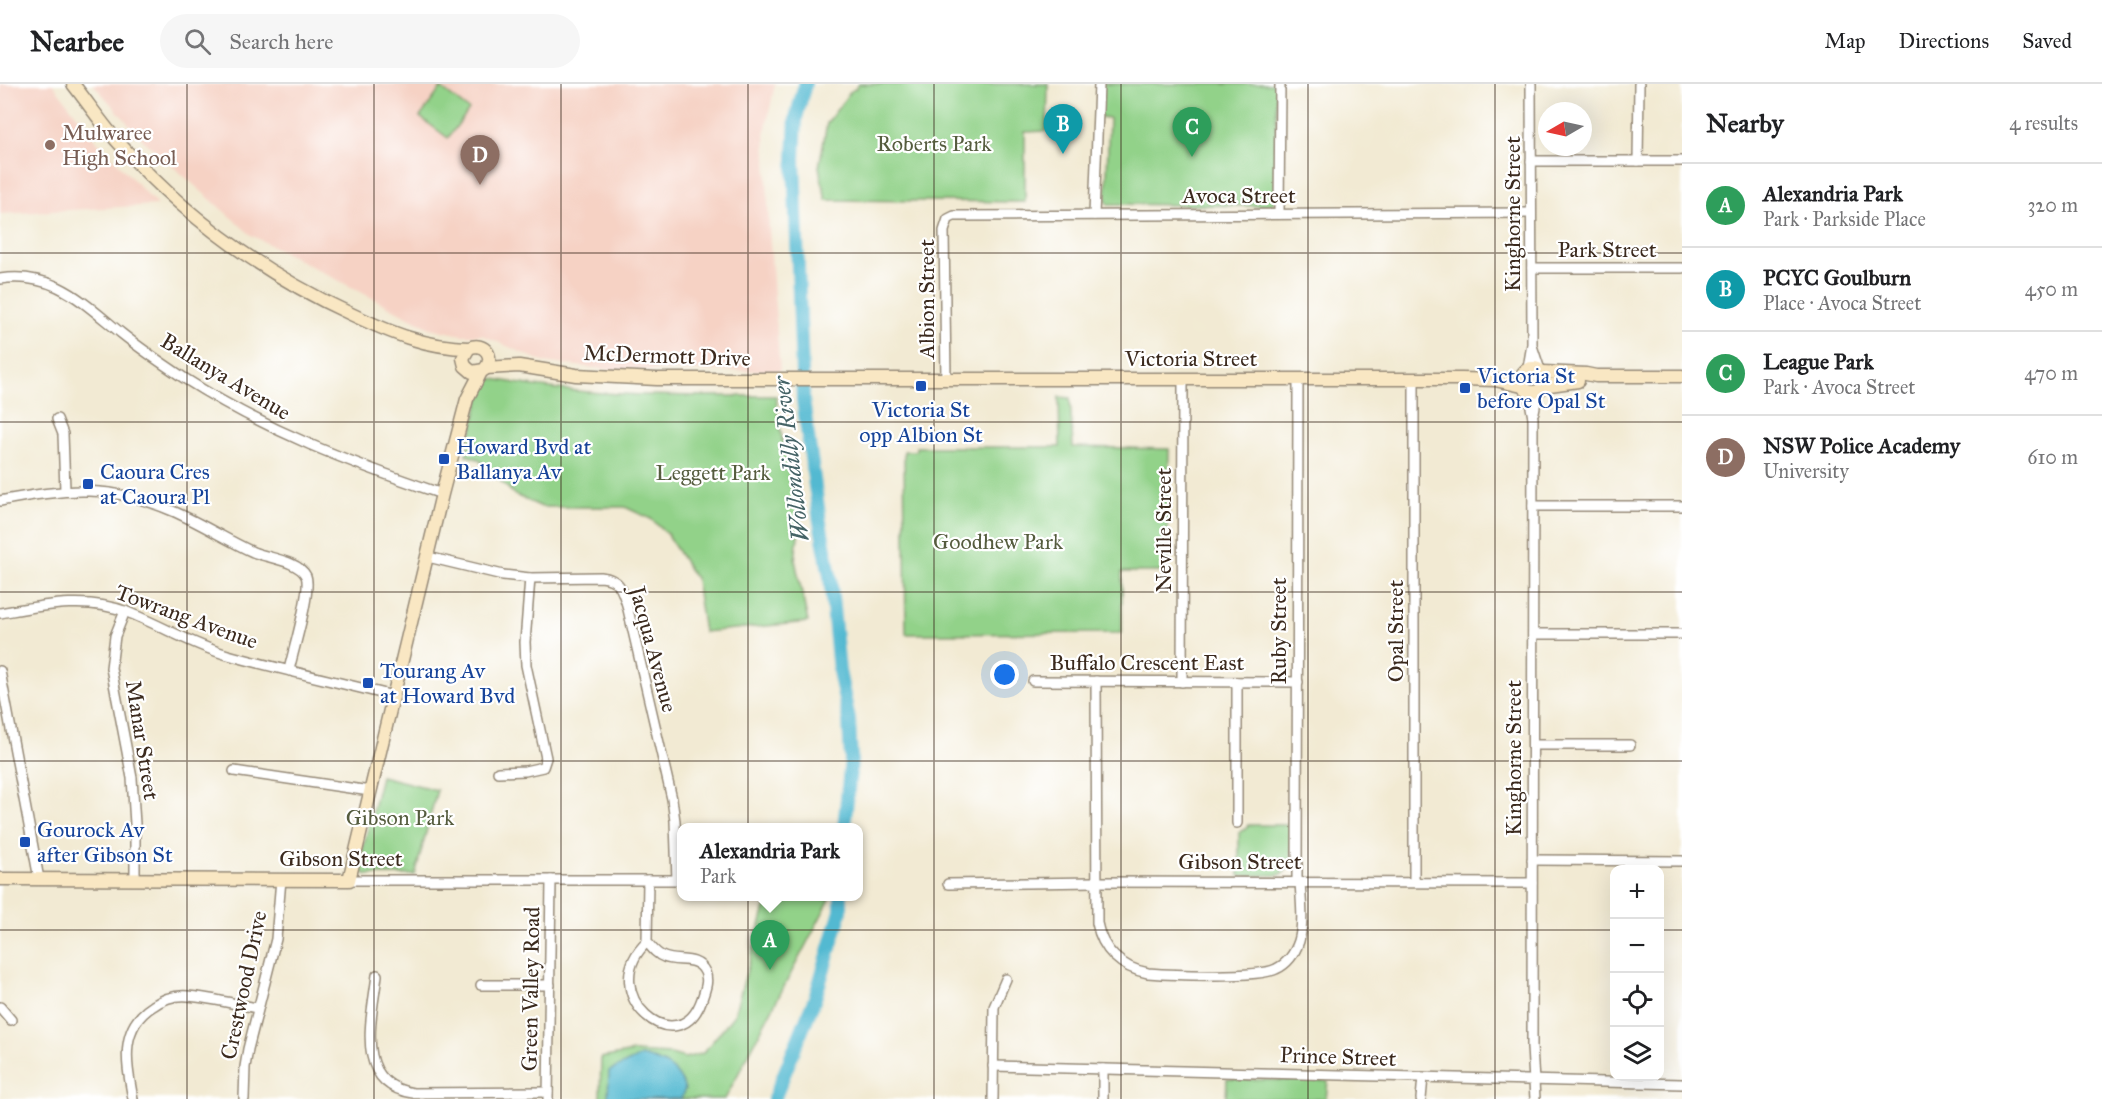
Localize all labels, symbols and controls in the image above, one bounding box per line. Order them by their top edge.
search box [160,14,580,68]
text: Nearbee [30,24,124,59]
icon: search [181,25,214,58]
text: Search here [229,28,333,55]
text: Map [1825,28,1866,54]
text: Directions [1899,28,1989,54]
text: Saved [2022,28,2072,54]
north arrow [1538,102,1592,156]
pin: B [1044,104,1082,154]
pin: C [1172,107,1212,157]
text: Nearby [1706,107,1784,139]
text: 4 results [2009,111,2078,135]
place label: Mulwaree High School [62,119,177,171]
park label: Roberts Park [877,130,992,157]
pin: D [460,135,500,185]
street label: Kinghorne Street [1499,136,1526,292]
marker: Mulwaree High School [43,138,57,152]
text: Alexandria Park [1763,180,1903,207]
street label: Avoca Street [1181,182,1296,209]
text: A [1719,193,1732,217]
text: 320 m [2027,193,2078,217]
text: Park · Parkside Place [1763,207,1926,231]
street label: Park Street [1557,236,1657,263]
street label: Albion Street [913,239,940,360]
text: PCYC Goulburn [1763,264,1911,291]
text: B [1719,277,1732,301]
text: 450 m [2025,277,2078,301]
text: Place · Avoca Street [1763,291,1921,315]
street label: Ballanya Avenue [156,327,296,426]
street label: McDermott Drive [583,339,751,372]
street label: Victoria Street [1124,345,1257,372]
text: League Park [1763,348,1874,375]
text: C [1719,361,1732,385]
text: 470 m [2024,361,2078,385]
place label: Victoria St before Opal St [1476,362,1606,414]
water label: Wollondilly River [766,373,816,543]
text: Park · Avoca Street [1763,375,1915,399]
marker: Victoria St opp Albion St [914,379,928,393]
marker: Victoria St before Opal St [1458,381,1472,395]
place label: Victoria St opp Albion St [859,396,983,448]
text: NSW Police Academy [1763,432,1960,459]
place label: Howard Bvd at Ballanya Av [456,433,591,485]
text: D [1718,445,1733,469]
text: 610 m [2027,445,2078,469]
marker: Howard Bvd at Ballanya Av [437,452,451,466]
place label: Caoura Cres at Caoura Pl [100,458,210,510]
park label: Leggett Park [655,459,771,486]
text: University [1763,459,1849,483]
street label: Neville Street [1150,468,1177,592]
marker: Caoura Cres at Caoura Pl [81,477,95,491]
park label: Goodhew Park [933,528,1064,555]
street label: Ruby Street [1265,577,1292,685]
street label: Towrang Avenue [112,578,262,655]
street label: Opal Street [1382,580,1409,682]
street label: Jacqua Avenue [623,581,683,715]
street label: Buffalo Crescent East [1050,649,1244,676]
place label: Tourang Av at Howard Bvd [380,657,515,709]
your location [990,660,1019,689]
marker: Tourang Av at Howard Bvd [361,676,375,690]
street label: Manar Street [120,678,165,802]
street label: Kinghorne Street [1500,680,1527,836]
park label: Gibson Park [346,804,455,831]
place label: Gourock Av after Gibson St [37,816,173,868]
popup [677,823,863,901]
marker: Gourock Av after Gibson St [18,835,32,849]
text: Alexandria Park [700,837,840,864]
street label: Gibson Street [279,845,403,872]
street label: Gibson Street [1178,848,1302,875]
text: Park [700,864,736,888]
map controls [1610,865,1664,1081]
button: + [1610,865,1664,919]
street label: Green Valley Road [516,906,545,1072]
street label: Crestwood Drive [215,908,272,1062]
button: − [1610,919,1664,973]
pin: A [750,920,790,970]
button: locate [1610,973,1664,1027]
button: layers [1610,1027,1664,1081]
street label: Prince Street [1279,1041,1397,1072]

